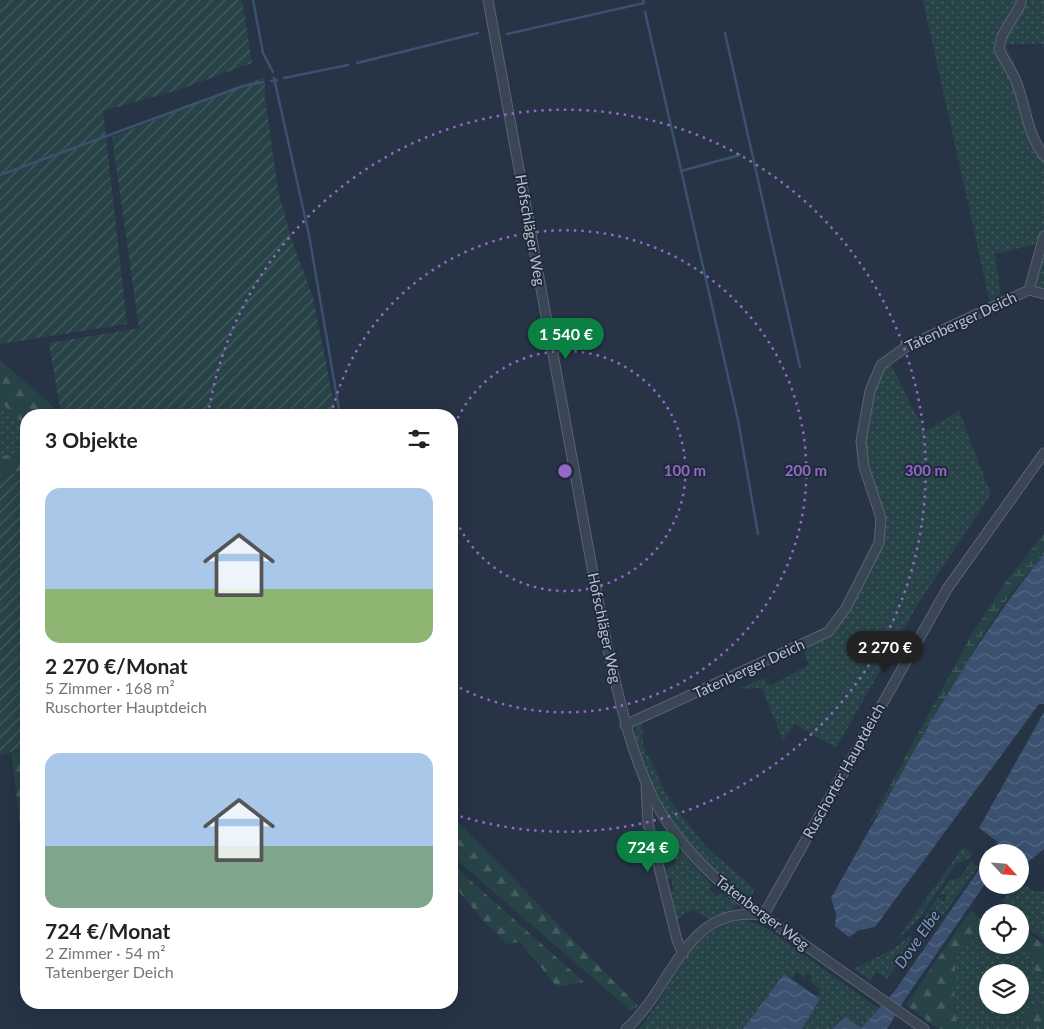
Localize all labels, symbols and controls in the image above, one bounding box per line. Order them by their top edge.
street label: Hofschläger Weg [512,173,550,287]
street label: Tatenberger Deich [902,287,1019,355]
pin: 1 540 € [520,318,612,360]
text: 1 540 € [539,324,593,343]
icon: filters [405,425,433,453]
text: 3 Objekte [45,427,138,452]
text: 100 m [664,461,706,479]
text: 200 m [785,461,827,479]
text: 300 m [905,461,947,479]
centre of rings [556,462,574,480]
icon: home [194,520,284,610]
street label: Hofschläger Weg [584,571,626,685]
pin: 2 270 € [839,630,931,673]
street label: Tatenberger Deich [690,634,807,702]
text: 2 270 € [858,637,912,656]
text: 2 270 €/Monat [45,653,188,678]
text: 5 Zimmer · 168 m² [45,678,175,697]
text: Ruschorter Hauptdeich [45,697,207,716]
street label: Ruschorter Hauptdeich [798,700,888,841]
icon: home [194,785,284,875]
pin: 724 € [613,830,683,873]
text: 724 € [627,837,669,856]
north arrow [979,844,1029,894]
map controls [979,844,1029,1014]
street label: Tatenberger Weg [712,871,813,953]
button: locate [979,904,1029,954]
water label: Dove Elbe [890,906,944,971]
text: 724 €/Monat [45,918,170,943]
text: 2 Zimmer · 54 m² [45,943,166,962]
text: Tatenberger Deich [45,962,174,981]
button: layers [979,964,1029,1014]

